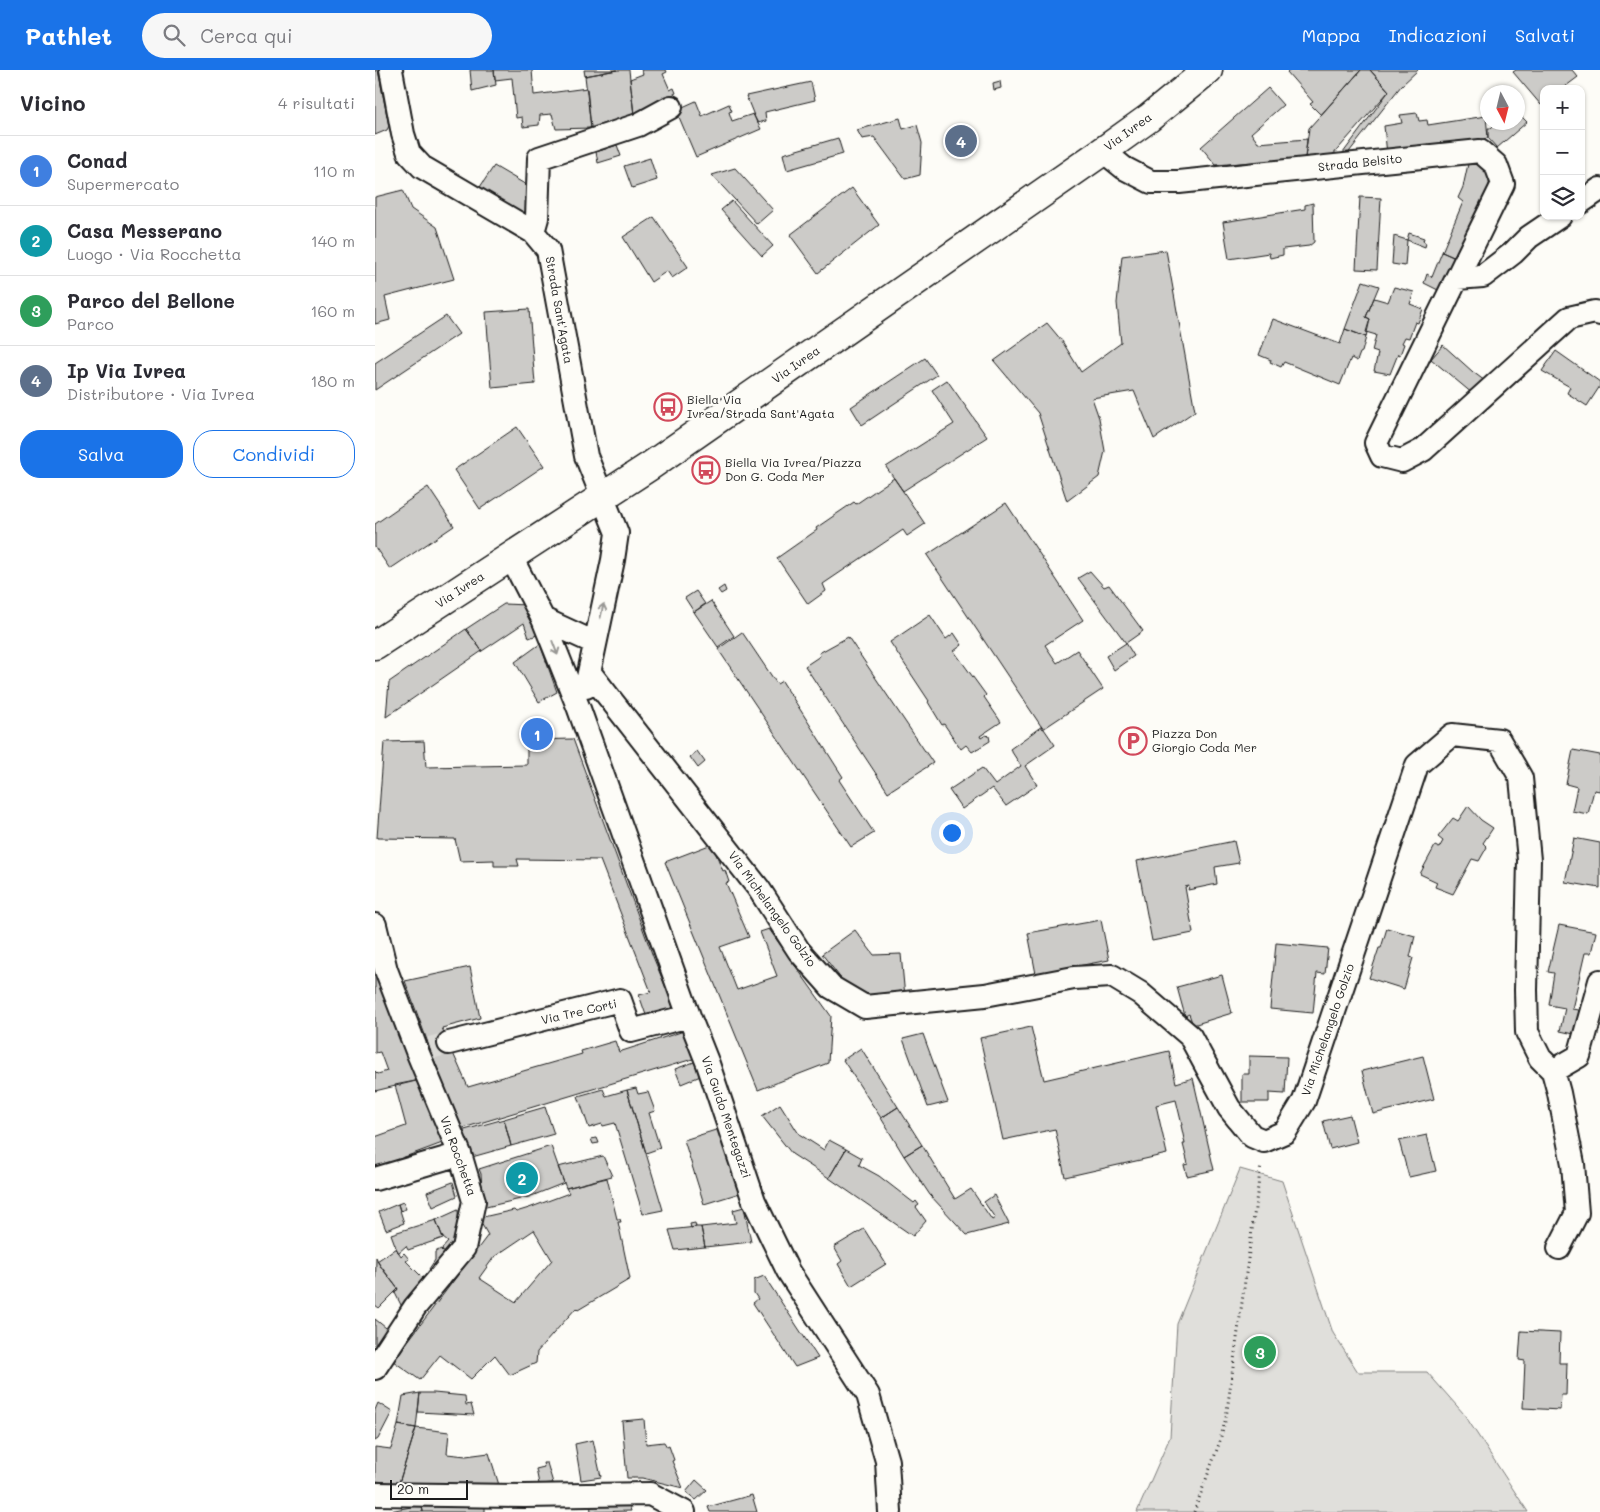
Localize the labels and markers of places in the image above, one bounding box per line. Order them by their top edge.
pin: 4 [945,122,977,160]
place label: Biella Via Ivrea/Strada Sant'Agata [687,391,835,421]
bus stop icon: Biella Via Ivrea/Strada Sant'Agata [653,392,683,422]
place label: Biella Via Ivrea/Piazza Don G. Coda Mer [725,454,862,484]
bus stop icon: Biella Via Ivrea/Piazza Don G. Coda Mer [691,455,721,485]
pin: 1 [521,715,553,753]
place label: Piazza Don Giorgio Coda Mer [1152,725,1257,755]
parking icon: Piazza Don Giorgio Coda Mer [1118,726,1148,756]
pin: 2 [506,1159,538,1197]
pin: 3 [1244,1333,1276,1371]

